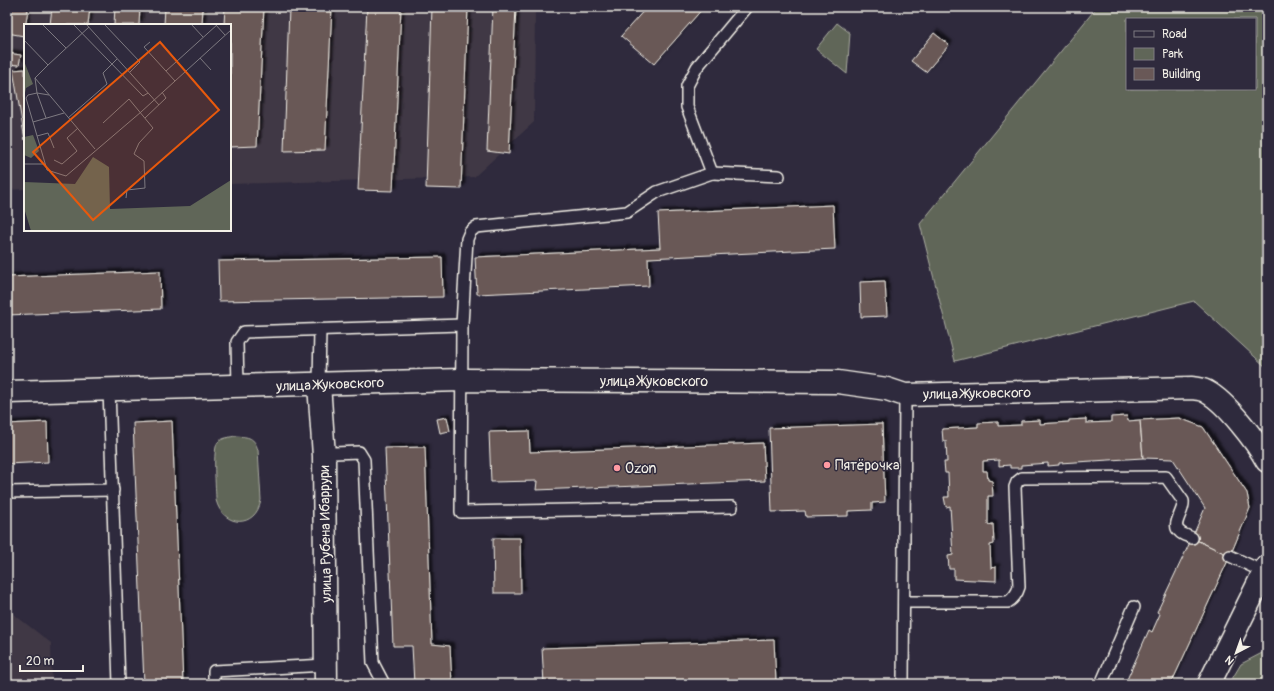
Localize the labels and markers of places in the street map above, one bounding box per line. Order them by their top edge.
place label: Пятёрочка [835,457,899,474]
place label: Ozon [625,460,657,477]
marker: Пятёрочка [822,460,832,470]
marker: Ozon [612,463,622,473]

